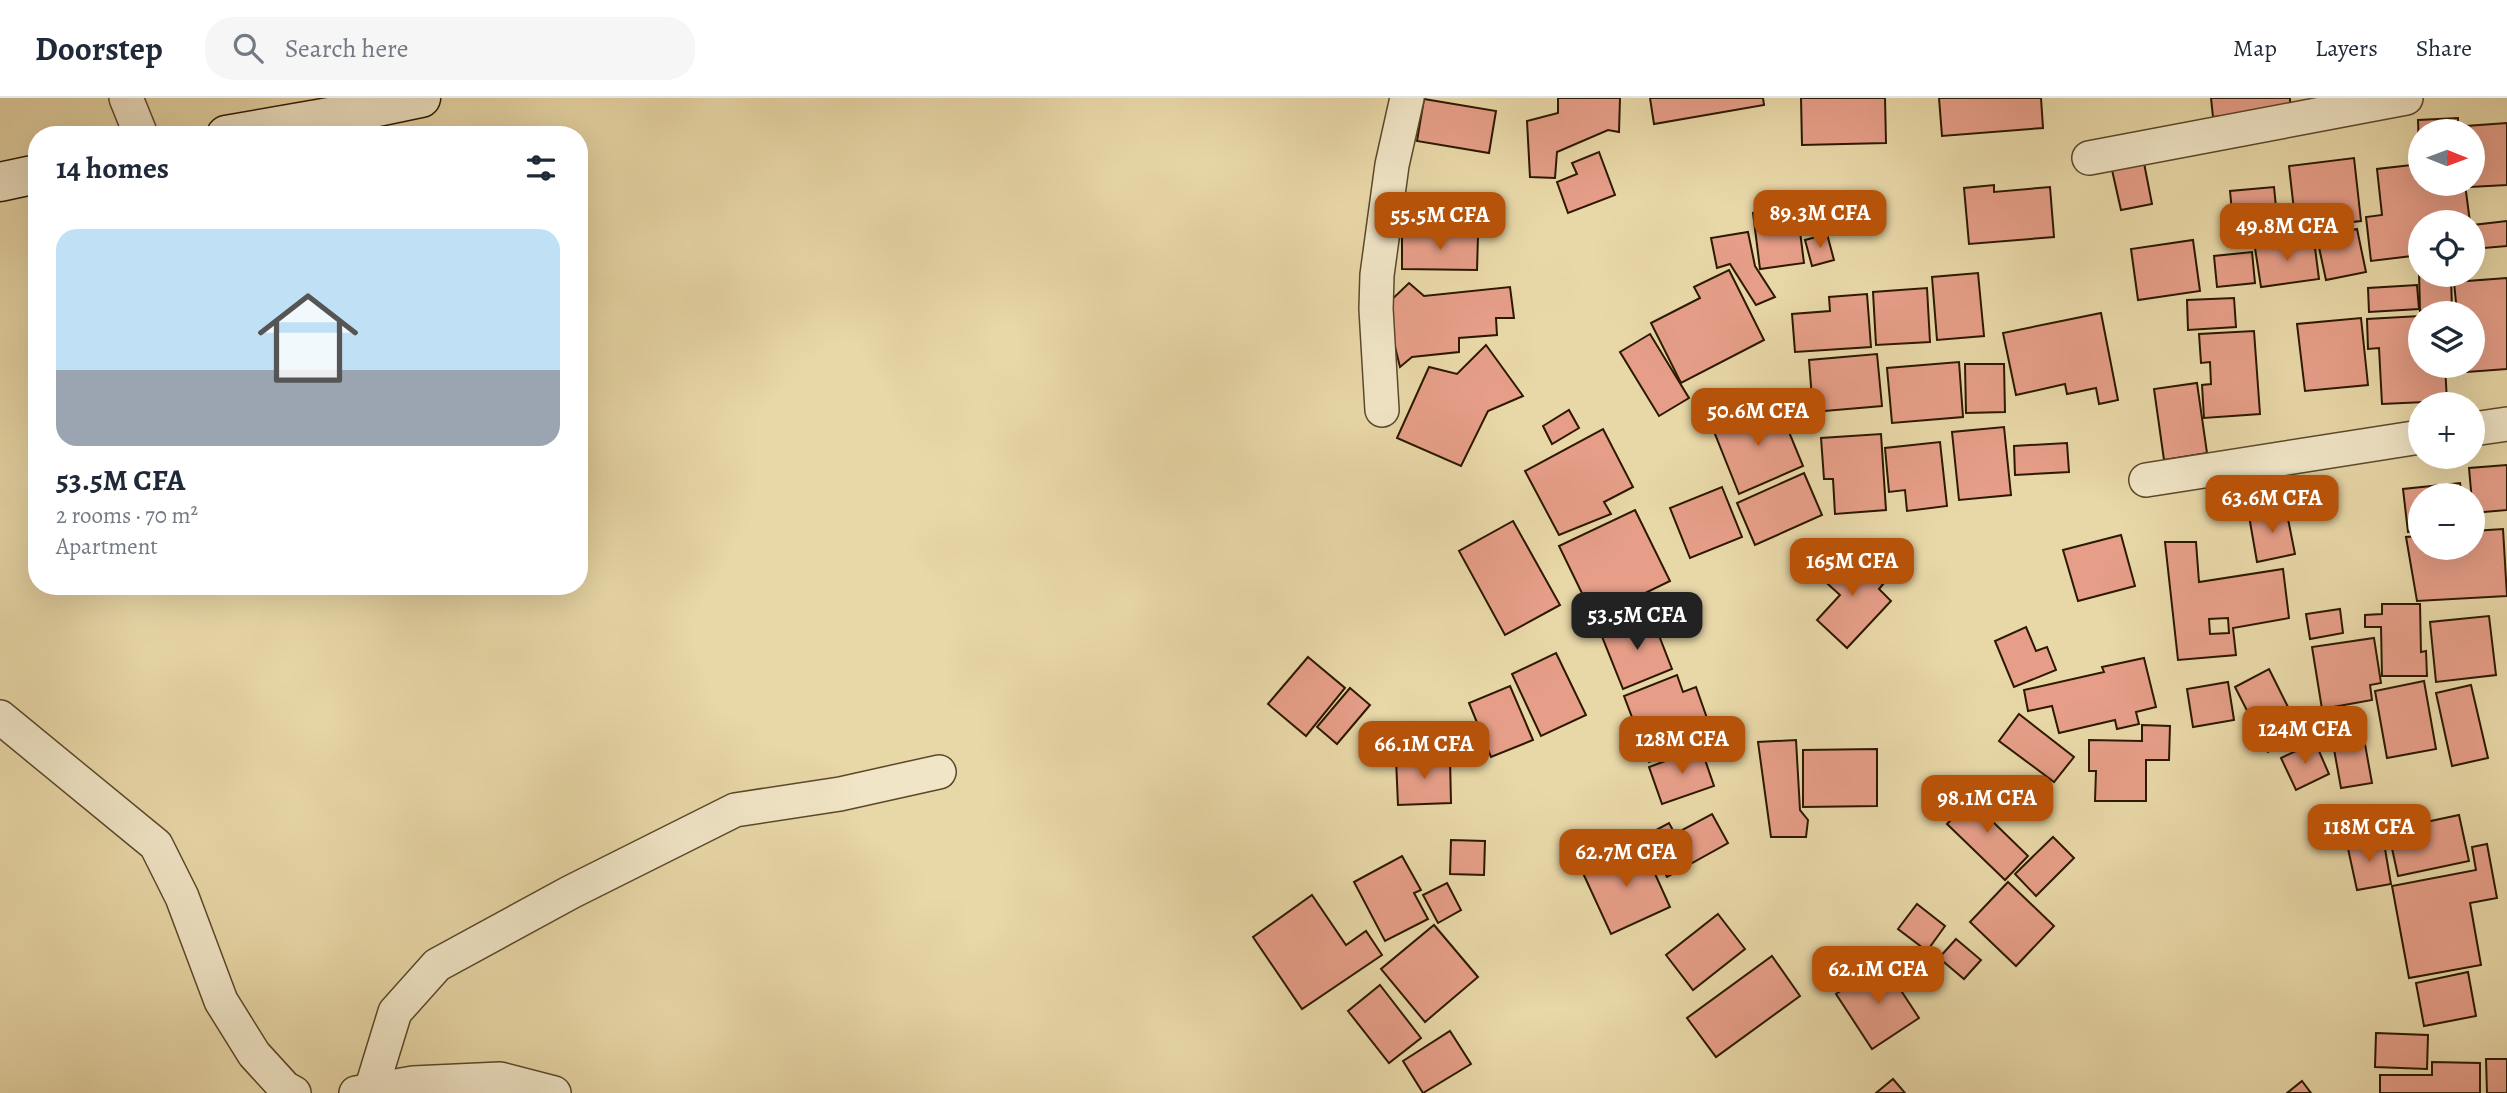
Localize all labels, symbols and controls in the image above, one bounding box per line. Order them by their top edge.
search box [205,17,695,80]
text: Doorstep [35,26,163,71]
icon: search [229,29,267,67]
text: Search here [285,31,408,66]
text: Map [2233,32,2277,64]
text: Layers [2315,32,2378,64]
text: Share [2416,32,2472,64]
north arrow [2408,119,2485,196]
map controls [2408,119,2485,560]
text: 14 homes [56,148,169,188]
icon: filters [522,149,560,187]
pin: 89.3M CFA [1740,190,1900,250]
pin: 55.5M CFA [1360,192,1520,252]
text: 89.3M CFA [1769,197,1871,228]
text: 55.5M CFA [1390,199,1490,230]
pin: 49.8M CFA [2207,204,2367,263]
text: 49.8M CFA [2236,210,2338,241]
button: locate [2408,210,2485,287]
icon: home [245,275,371,401]
button: layers [2408,301,2485,378]
pin: 50.6M CFA [1678,388,1838,448]
button: + [2408,392,2485,469]
text: 50.6M CFA [1707,395,1809,426]
text: 53.5M CFA [56,460,185,500]
pin: 63.6M CFA [2192,476,2352,535]
text: 63.6M CFA [2222,482,2322,513]
button: − [2408,483,2485,560]
text: 2 rooms · 70 m² [56,500,198,531]
text: Apartment [56,531,158,562]
pin: 165M CFA [1780,538,1924,598]
text: 165M CFA [1806,545,1898,576]
pin: 53.5M CFA [1557,592,1717,652]
text: 53.5M CFA [1587,599,1687,630]
pin: 124M CFA [2233,706,2377,766]
text: 124M CFA [2258,713,2352,744]
pin: 128M CFA [1610,716,1754,776]
pin: 66.1M CFA [1344,722,1504,781]
text: 128M CFA [1635,723,1729,754]
text: 66.1M CFA [1374,728,1474,759]
pin: 98.1M CFA [1907,776,2067,835]
text: 98.1M CFA [1937,782,2037,813]
pin: 118M CFA [2297,804,2441,864]
text: 118M CFA [2324,811,2414,842]
pin: 62.7M CFA [1546,830,1706,889]
text: 62.7M CFA [1575,836,1677,867]
pin: 62.1M CFA [1798,946,1958,1006]
text: 62.1M CFA [1828,953,1928,984]

